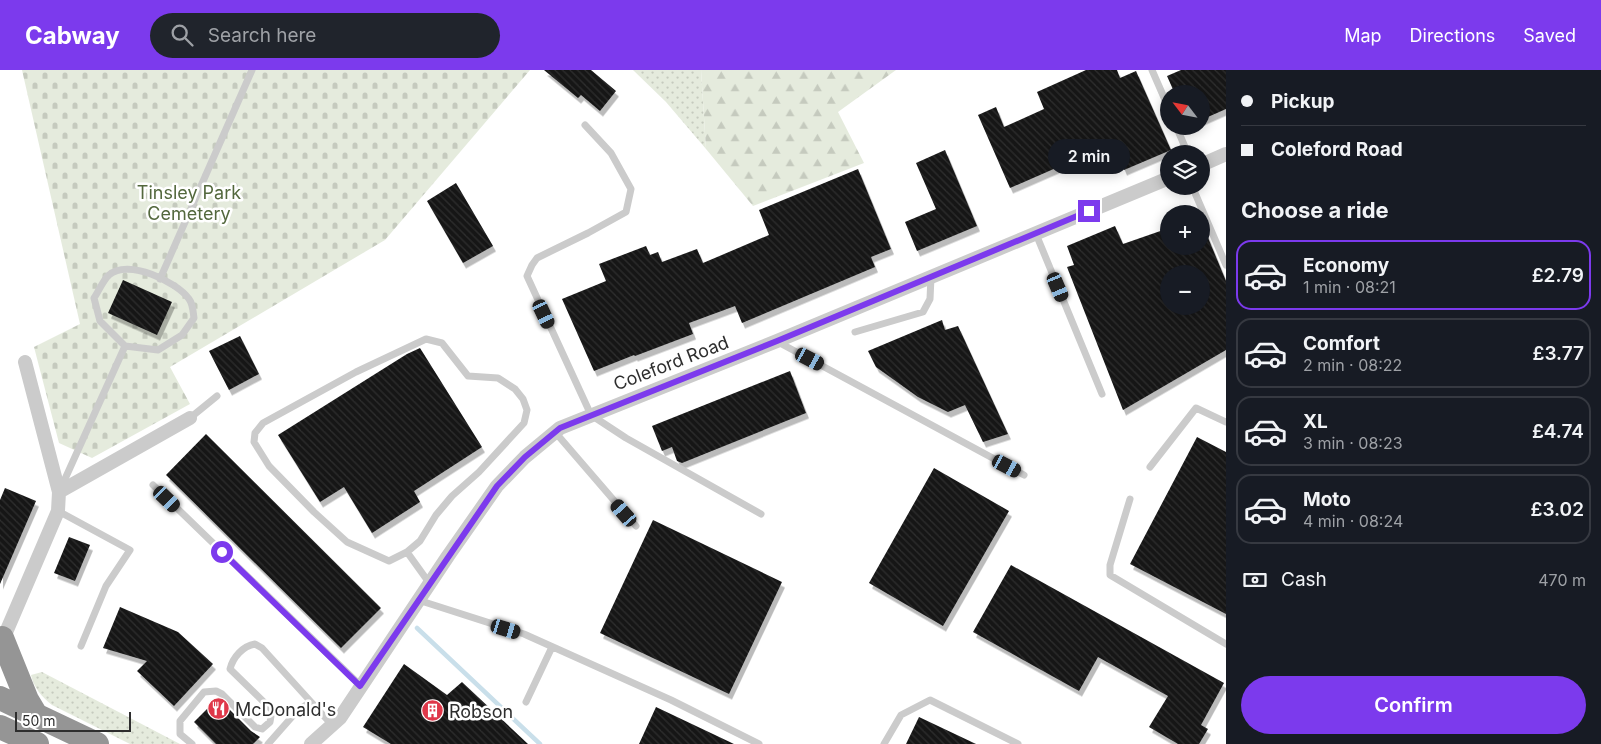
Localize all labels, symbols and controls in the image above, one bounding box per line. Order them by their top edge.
search box [150,13,500,58]
text: Cabway [25,21,120,50]
icon: search [168,21,196,49]
text: Search here [208,24,316,47]
text: Map [1344,25,1382,46]
text: Directions [1410,25,1495,46]
text: Saved [1523,25,1576,46]
north arrow [1160,85,1210,135]
map controls [1160,85,1210,315]
text: Pickup [1271,90,1334,113]
callout: 2 min [1048,138,1130,174]
text: Coleford Road [1271,138,1403,161]
button: layers [1160,145,1210,195]
text: 2 min [1068,146,1110,166]
park label: Tinsley Park Cemetery [137,182,241,224]
text: Choose a ride [1241,197,1389,223]
route end [1078,200,1100,222]
button: + [1160,205,1210,255]
icon: car [1243,253,1288,298]
text: Economy [1303,254,1389,277]
text: £2.79 [1532,264,1584,287]
button: − [1160,265,1210,315]
car [1045,270,1070,304]
text: 1 min · 08:21 [1303,277,1396,297]
car [530,297,557,331]
street label: Coleford Road [610,331,732,395]
icon: car [1243,331,1288,376]
text: Comfort [1303,332,1380,355]
text: £3.77 [1532,342,1584,365]
car [793,345,826,373]
text: 2 min · 08:22 [1303,355,1402,375]
icon: car [1243,409,1288,454]
text: XL [1303,410,1328,433]
text: £4.74 [1532,420,1584,443]
text: 3 min · 08:23 [1303,433,1403,453]
car [990,452,1023,480]
car [150,483,183,515]
icon: car [1243,487,1288,532]
text: Moto [1303,488,1351,511]
car [608,497,639,529]
text: £3.02 [1530,498,1584,521]
text: 4 min · 08:24 [1303,511,1403,531]
route start [211,541,233,563]
icon: cash [1241,566,1269,594]
text: Cash [1281,568,1327,591]
text: 470 m [1538,570,1586,590]
car [489,617,522,641]
button: Confirm [1241,676,1586,734]
restaurant icon: McDonald's [207,697,231,721]
place label: McDonald's [235,699,336,720]
building icon: Robson [421,699,445,723]
place label: Robson [449,701,513,722]
scale bar [15,709,131,732]
text: 50 m [22,712,56,729]

